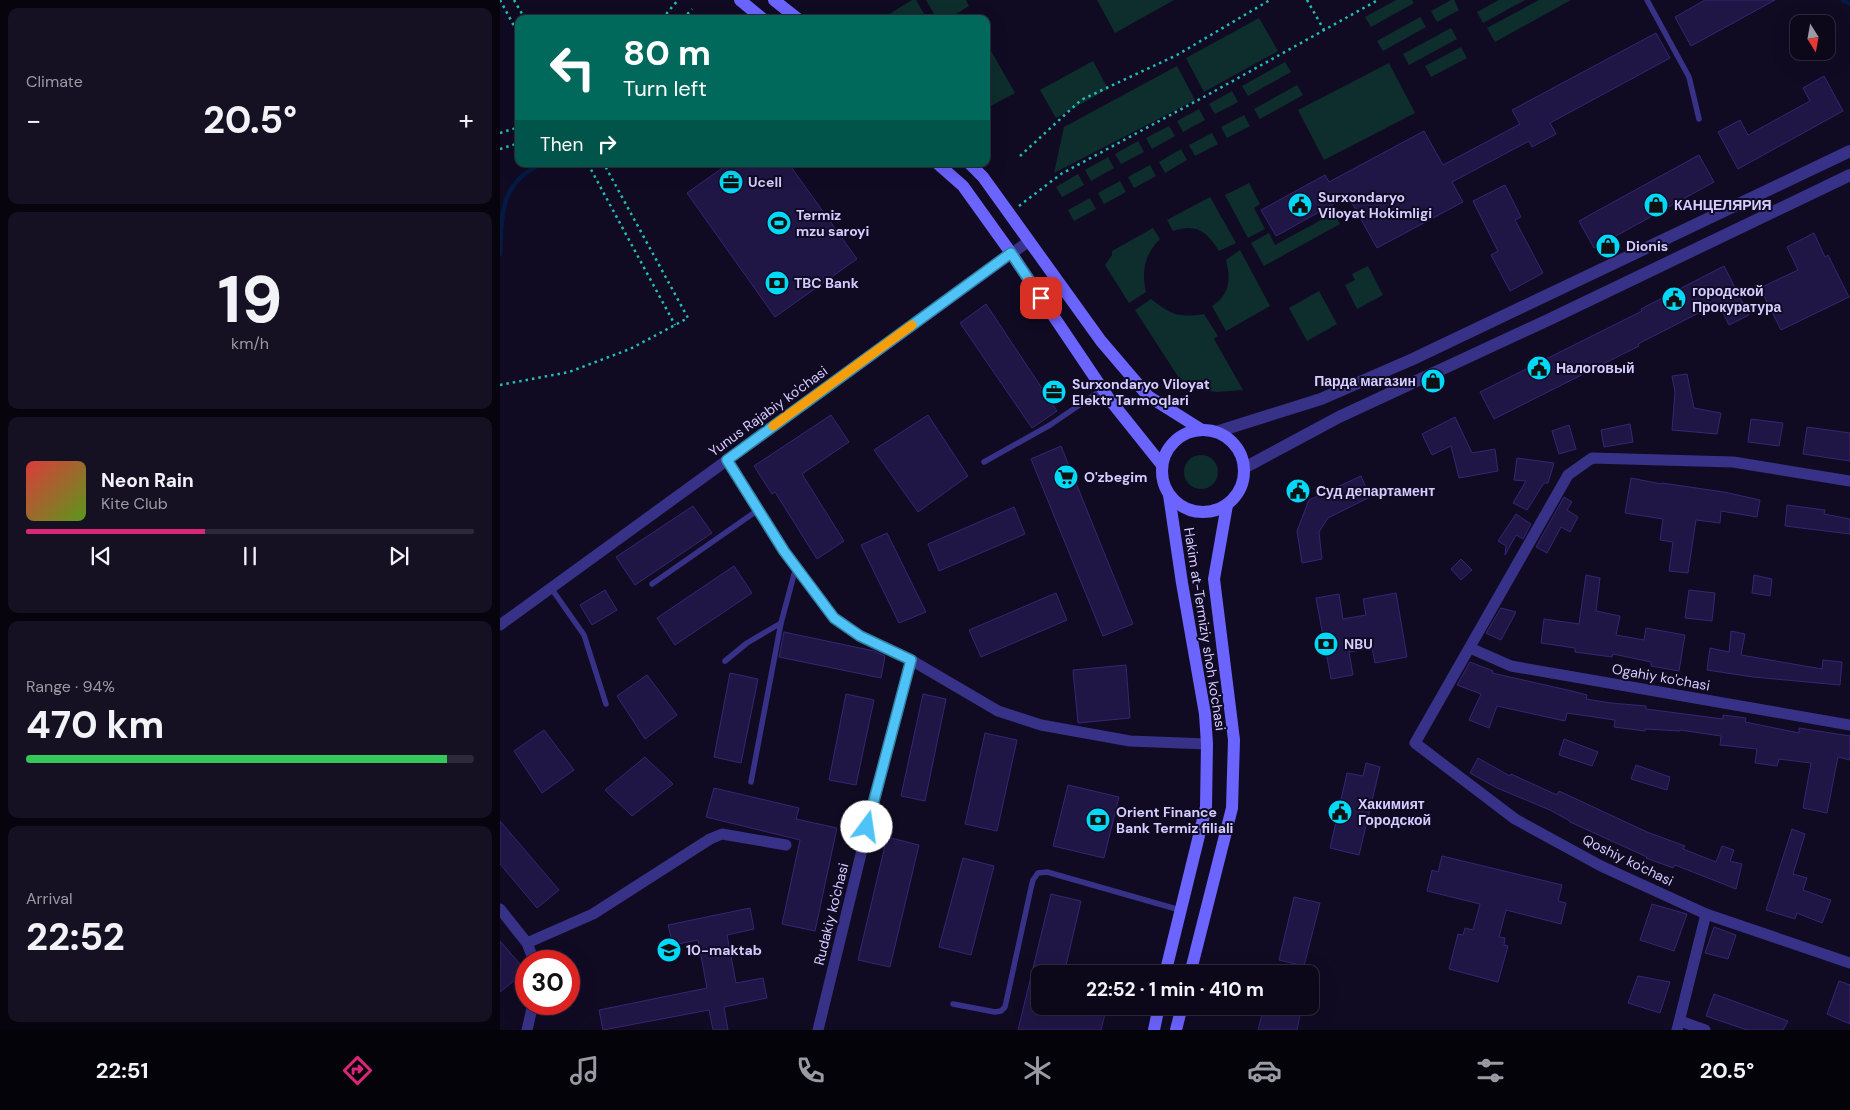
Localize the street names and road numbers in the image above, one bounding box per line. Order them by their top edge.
street label: Yunus Rajabiy ko'chasi [705,362,831,460]
street label: Hakim at-Termiziy shoh ko'chasi [1180,526,1230,732]
street label: Ogahiy ko'chasi [1611,660,1711,694]
street label: Qoshiy ko'chasi [1580,830,1676,890]
street label: Rudakiy ko'chasi [810,861,852,967]

